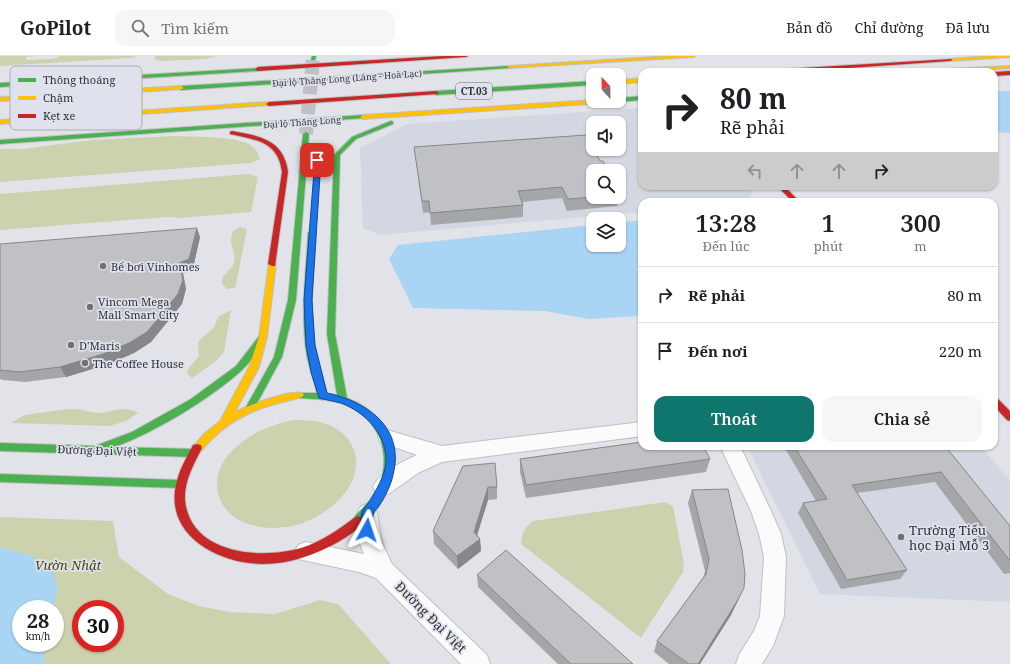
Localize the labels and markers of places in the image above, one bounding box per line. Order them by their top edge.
pin [300,143,334,177]
place label: Bể bơi Vinhomes [111,259,200,274]
marker: Bể bơi Vinhomes [98,261,108,271]
place label: Vincom Mega Mall Smart City [98,294,180,322]
marker: Vincom Mega Mall Smart City [85,302,95,312]
place label: D'Maris [79,338,120,353]
marker: D'Maris [66,340,76,350]
place label: The Coffee House [93,356,184,371]
marker: The Coffee House [80,358,90,368]
place label: Trường Tiểu học Đại Mỗ 3 [909,521,989,554]
marker: Trường Tiểu học Đại Mỗ 3 [896,532,906,542]

